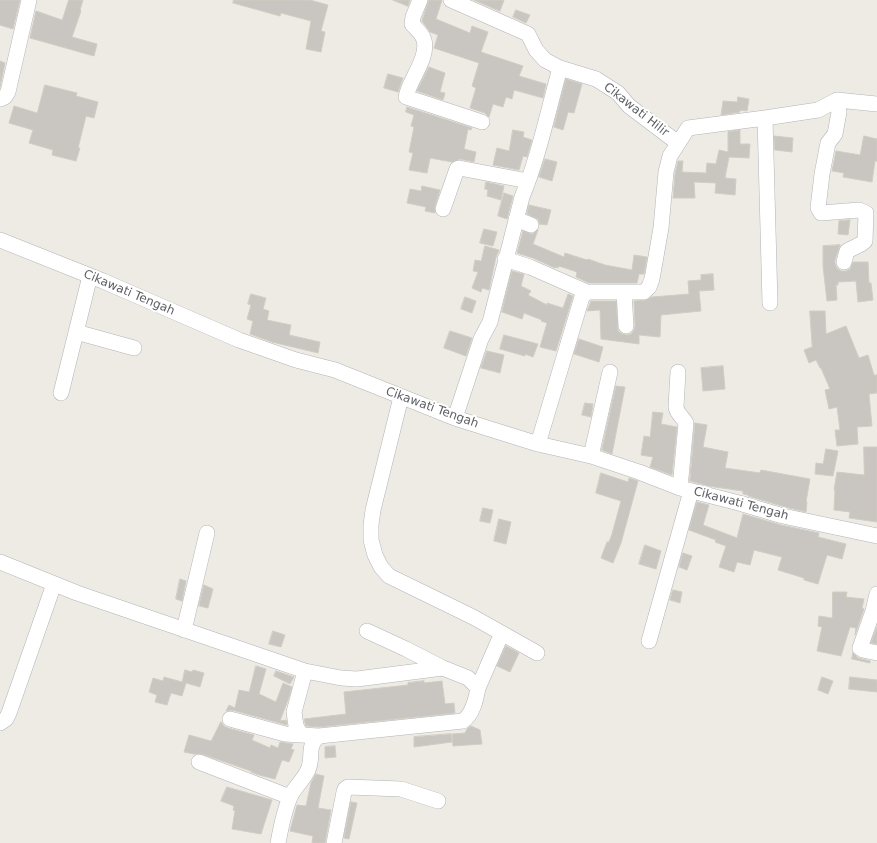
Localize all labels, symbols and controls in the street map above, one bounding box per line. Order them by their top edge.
street label: Cikawati Hilir [601,80,671,140]
street label: Cikawati Tengah [81,267,177,319]
street label: Cikawati Tengah [384,385,480,431]
street label: Cikawati Tengah [692,484,790,524]

